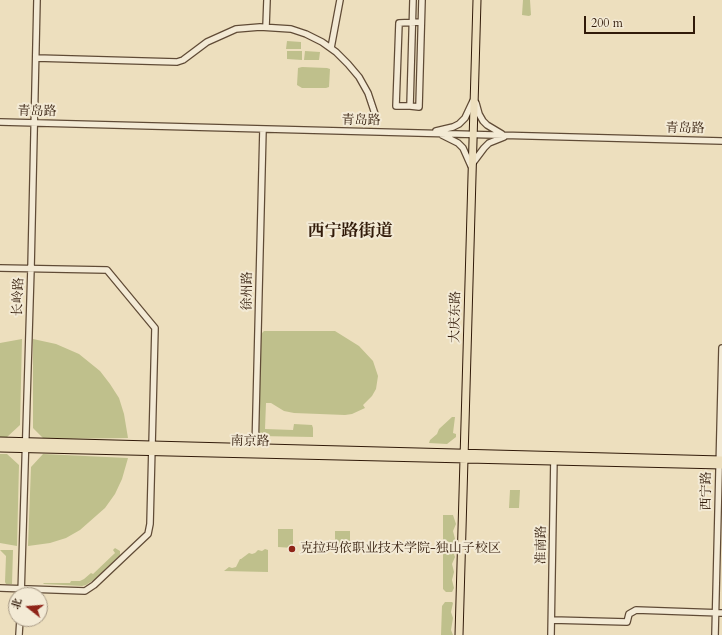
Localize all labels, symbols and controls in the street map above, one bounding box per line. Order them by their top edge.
scale bar [586,8,697,34]
text: 200 m [591,15,623,31]
street label: 青岛路 [17,104,57,120]
street label: 青岛路 [341,113,381,129]
street label: 青岛路 [665,121,705,137]
district label: 西宁路街道 [308,222,392,242]
street label: 徐州路 [240,271,256,311]
street label: 长岭路 [11,277,27,317]
street label: 大庆东路 [448,291,464,343]
street label: 南京路 [230,434,270,450]
street label: 西宁路 [699,471,715,511]
street label: 准南路 [534,525,550,565]
place label: 克拉玛依职业技术学院-独山子校区 [300,541,501,557]
marker: 克拉玛依职业技术学院-独山子校区 [287,544,297,554]
north arrow [8,587,48,627]
text: 北 [8,596,26,611]

